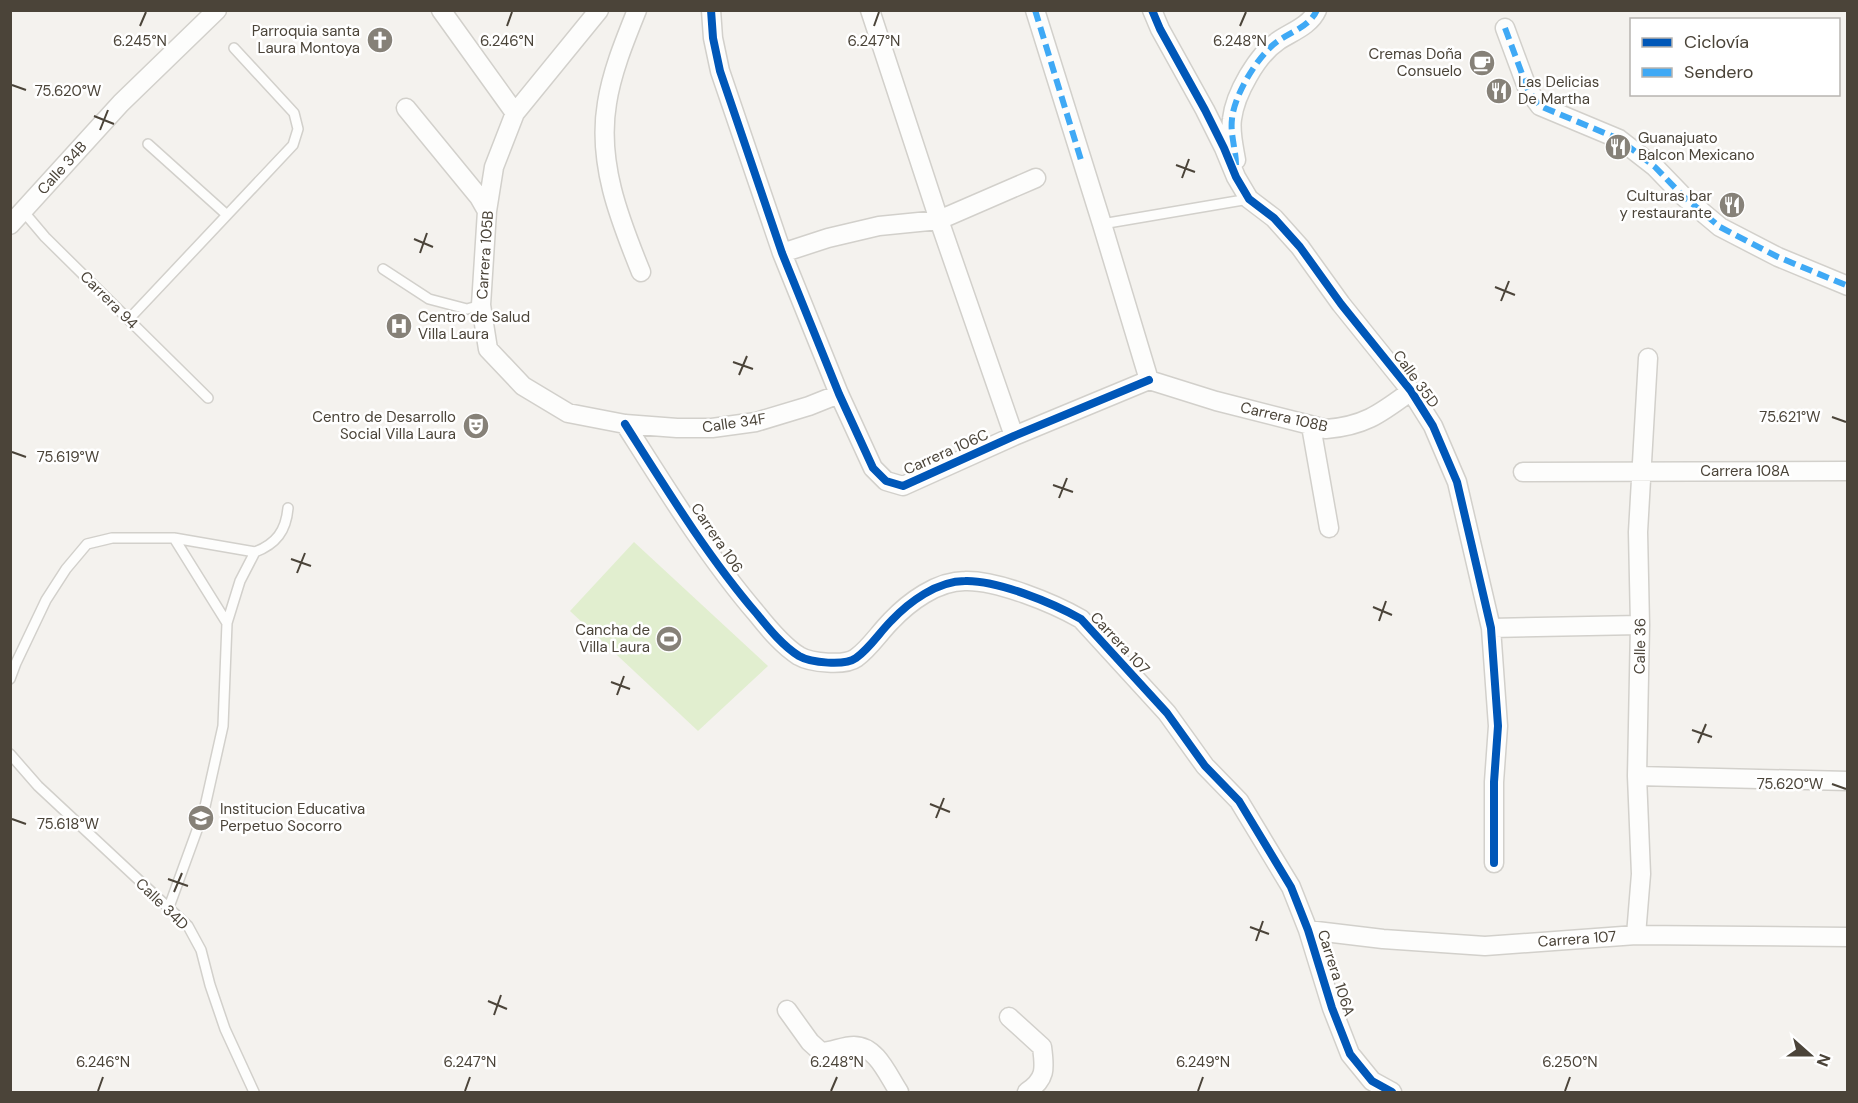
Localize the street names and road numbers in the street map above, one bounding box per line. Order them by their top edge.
street label: Calle 34B [33,137,91,199]
street label: Carrera 105B [472,210,498,300]
street label: Carrera 94 [76,267,142,333]
street label: Calle 35D [1388,346,1444,412]
street label: Carrera 108B [1238,397,1330,437]
street label: Calle 34F [701,409,767,437]
street label: Carrera 106C [900,424,992,480]
street label: Carrera 108A [1700,461,1790,481]
street label: Carrera 106 [686,499,748,577]
street label: Carrera 107 [1086,607,1154,679]
street label: Calle 36 [1630,618,1650,674]
street label: Calle 34D [131,874,193,934]
street label: Carrera 107 [1537,926,1617,952]
street label: Carrera 106A [1313,927,1359,1019]

